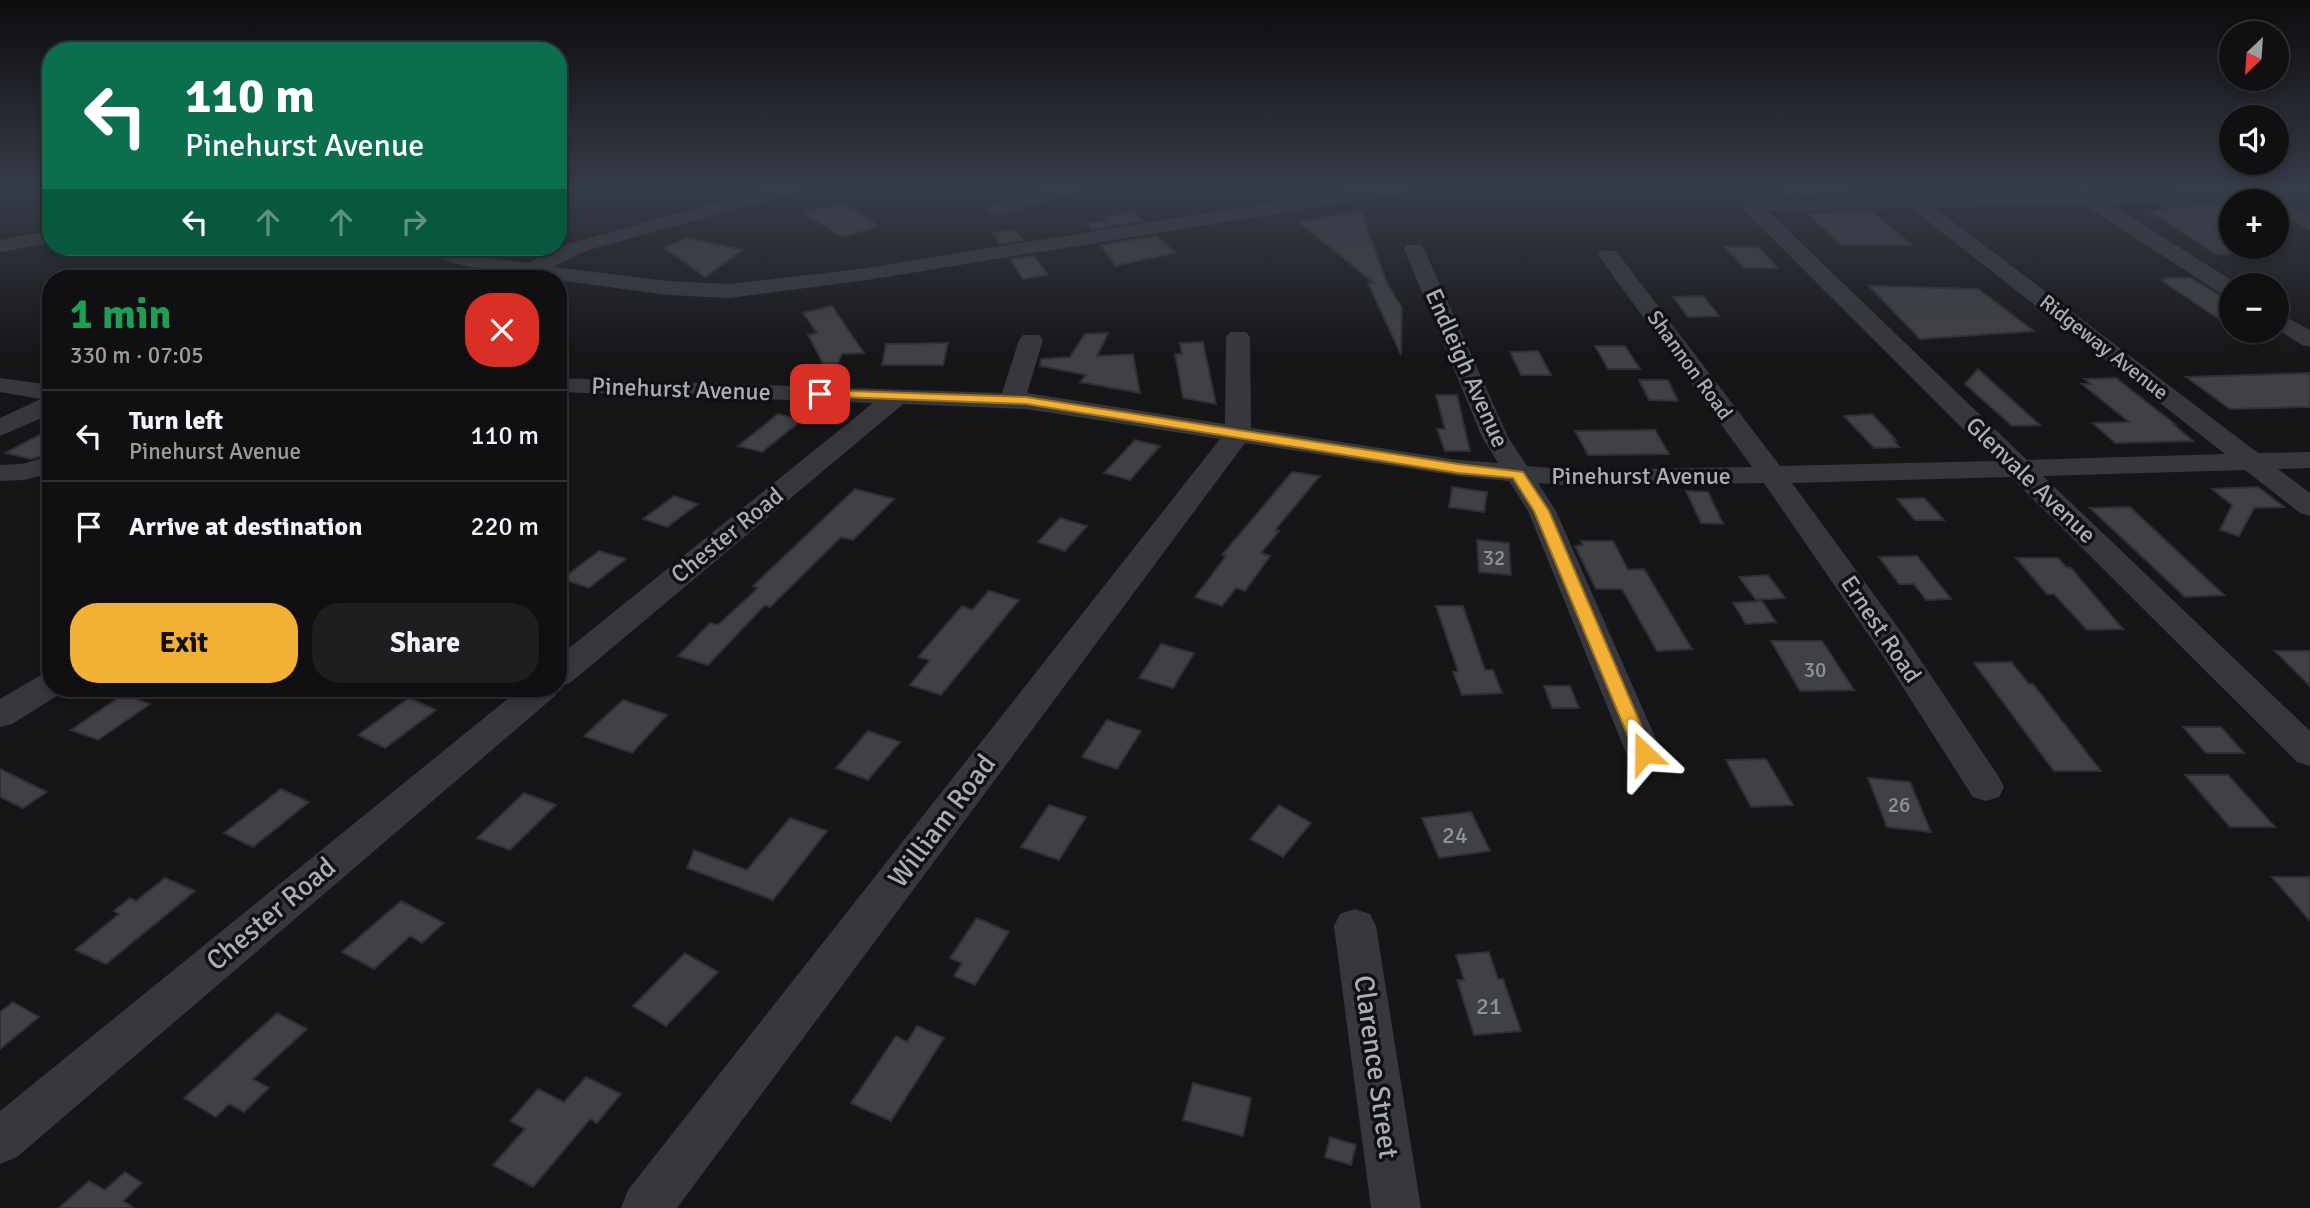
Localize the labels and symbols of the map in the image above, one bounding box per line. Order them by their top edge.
north arrow [2219,21,2289,91]
street label: Endleigh Avenue [1419,284,1515,452]
street label: Ridgeway Avenue [2034,289,2174,405]
street label: Shannon Road [1642,305,1738,425]
pin [790,364,850,424]
street label: Pinehurst Avenue [591,371,771,407]
street label: Glenvale Avenue [1960,410,2102,550]
street label: Pinehurst Avenue [1551,461,1731,491]
street label: Chester Road [665,481,789,589]
house number: 32 [1483,545,1505,571]
street label: Ernest Road [1834,570,1928,688]
house number: 30 [1804,657,1826,683]
position arrow [1607,716,1681,790]
street label: William Road [881,748,1003,894]
house number: 26 [1888,792,1910,818]
house number: 24 [1442,820,1468,850]
street label: Chester Road [199,850,343,978]
street label: Clarence Street [1346,973,1406,1161]
house number: 21 [1476,991,1502,1021]

